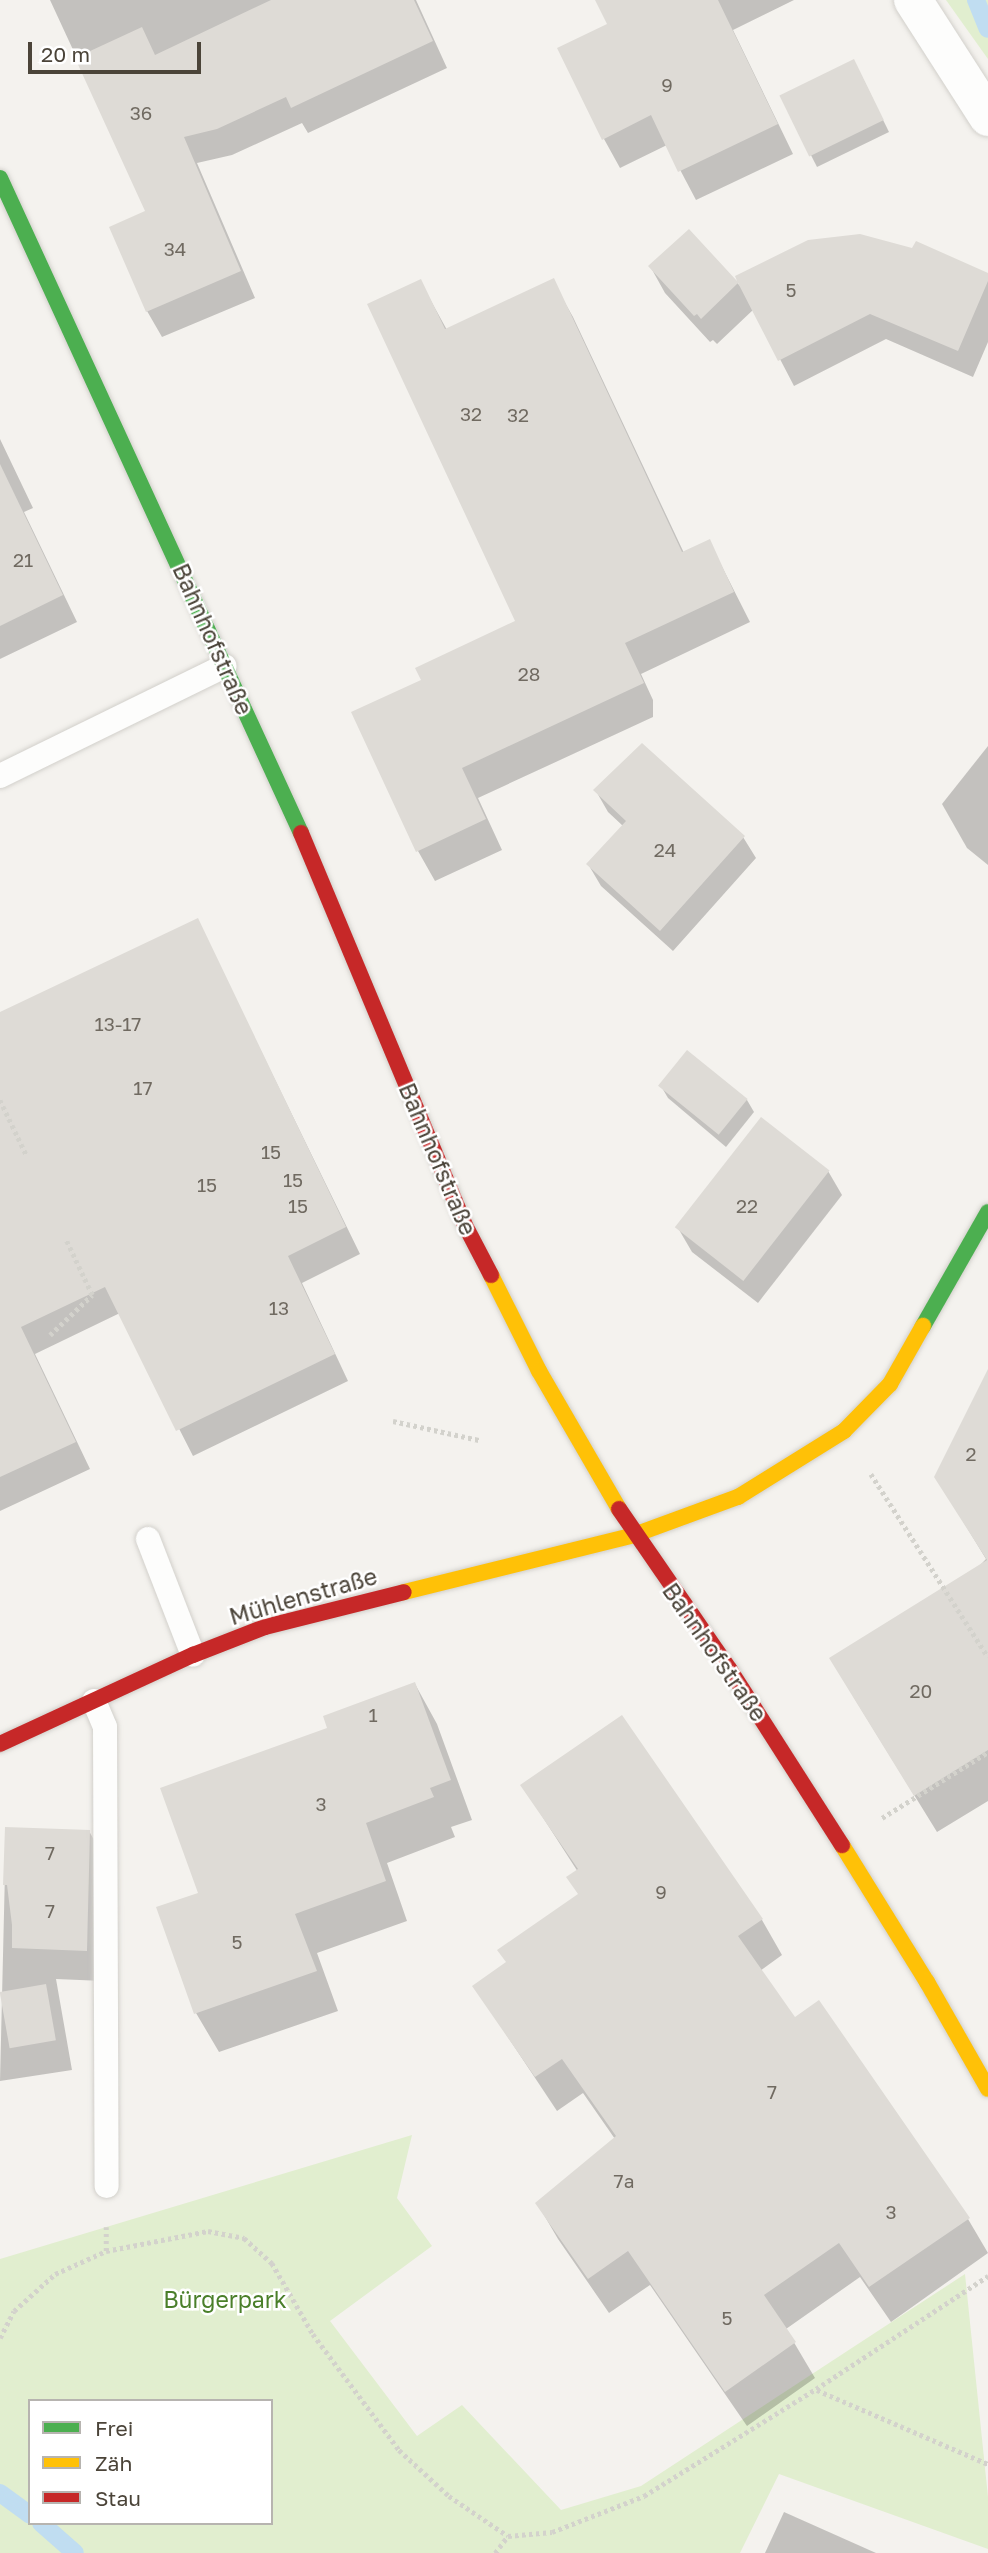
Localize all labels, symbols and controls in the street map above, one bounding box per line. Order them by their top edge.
scale bar [32,28,205,72]
text: 20 m [41,41,90,67]
house number: 9 [661,74,673,96]
house number: 36 [130,102,152,124]
house number: 34 [164,238,186,260]
house number: 5 [785,279,797,301]
house number: 32 [460,403,482,425]
house number: 32 [507,404,529,426]
house number: 21 [13,549,33,571]
street label: Bahnhofstraße [167,559,259,719]
house number: 28 [518,663,540,685]
house number: 24 [654,839,676,861]
house number: 13-17 [95,1013,141,1035]
house number: 17 [133,1077,153,1099]
street label: Bahnhofstraße [394,1079,482,1239]
house number: 15 [261,1141,281,1163]
house number: 15 [283,1169,303,1191]
house number: 15 [197,1174,217,1196]
house number: 15 [288,1195,308,1217]
house number: 22 [736,1195,758,1217]
house number: 13 [269,1297,289,1319]
house number: 2 [965,1443,977,1465]
street label: Mühlenstraße [226,1562,380,1630]
street label: Bahnhofstraße [657,1577,773,1727]
house number: 20 [910,1680,932,1702]
house number: 1 [368,1704,378,1726]
house number: 3 [315,1793,327,1815]
house number: 7 [45,1842,55,1864]
house number: 9 [655,1881,667,1903]
house number: 7 [45,1900,55,1922]
house number: 5 [231,1931,243,1953]
house number: 7 [767,2081,777,2103]
house number: 7a [614,2170,634,2192]
house number: 3 [885,2201,897,2223]
park label: Bürgerpark [163,2285,287,2313]
house number: 5 [721,2307,733,2329]
legend [28,2399,273,2525]
text: Frei [95,2415,133,2441]
text: Zäh [95,2450,132,2476]
text: Stau [95,2485,141,2511]

